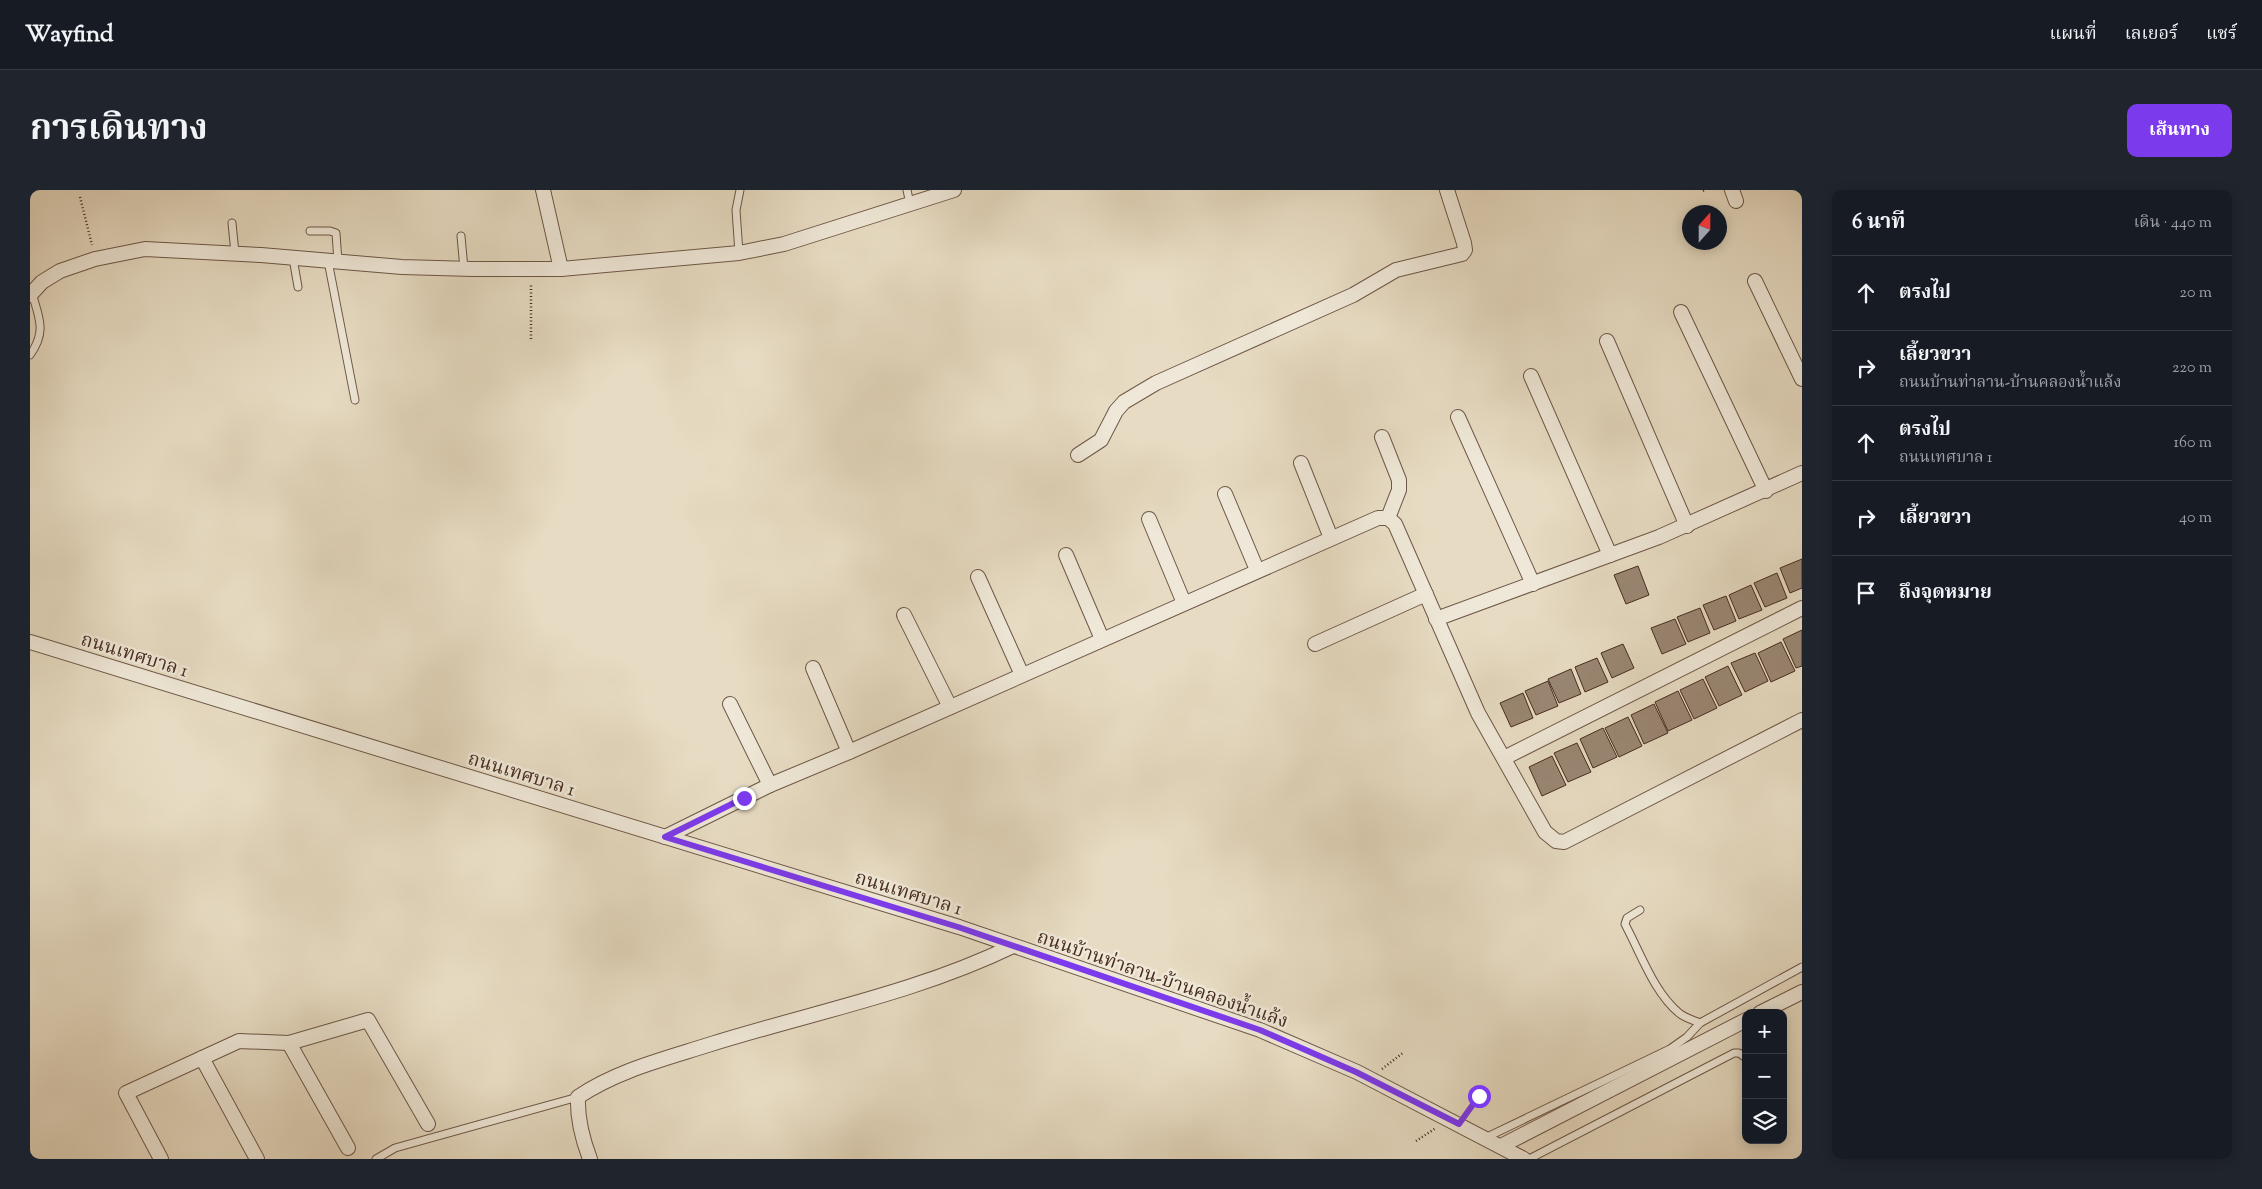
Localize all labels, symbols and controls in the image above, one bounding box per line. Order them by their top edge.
text: Wayfind [25,18,113,52]
text: แผนที่ [2049,22,2097,48]
text: เลเยอร์ [2125,22,2178,48]
text: แชร์ [2206,22,2237,48]
button: เส้นทาง [2127,104,2232,157]
text: การเดินทาง [30,105,208,156]
north arrow [1682,205,1727,250]
text: 6 นาที [1852,208,1905,238]
text: เดิน · 440 m [2134,212,2212,235]
icon: ahead [1852,279,1880,307]
text: ตรงไป [1899,280,1951,307]
text: 20 m [2179,282,2212,305]
text: เลี้ยวขวา [1899,342,1971,369]
icon: right [1852,354,1880,382]
text: 220 m [2172,357,2212,380]
text: ถนนบ้านท่าลาน-บ้านคลองน้ำแล้ง [1899,372,2121,395]
text: ตรงไป [1899,417,1951,444]
icon: ahead [1852,429,1880,457]
text: 160 m [2174,432,2212,455]
text: ถนนเทศบาล 1 [1899,447,1993,470]
icon: right [1852,504,1880,532]
text: เลี้ยวขวา [1899,505,1971,532]
text: 40 m [2179,507,2212,530]
icon: arrive [1852,579,1880,607]
text: ถึงจุดหมาย [1899,580,1992,607]
street label: ถนนเทศบาล 1 [77,627,192,686]
street label: ถนนเทศบาล 1 [464,746,579,805]
route end [733,787,756,810]
street label: ถนนเทศบาล 1 [851,865,966,924]
street label: ถนนบ้านท่าลาน-บ้านคลองน้ำแล้ง [1033,922,1292,1036]
map controls [1742,1009,1787,1144]
button: + [1742,1009,1787,1054]
button: − [1742,1054,1787,1099]
route start [1468,1085,1491,1108]
button: layers [1742,1099,1787,1144]

